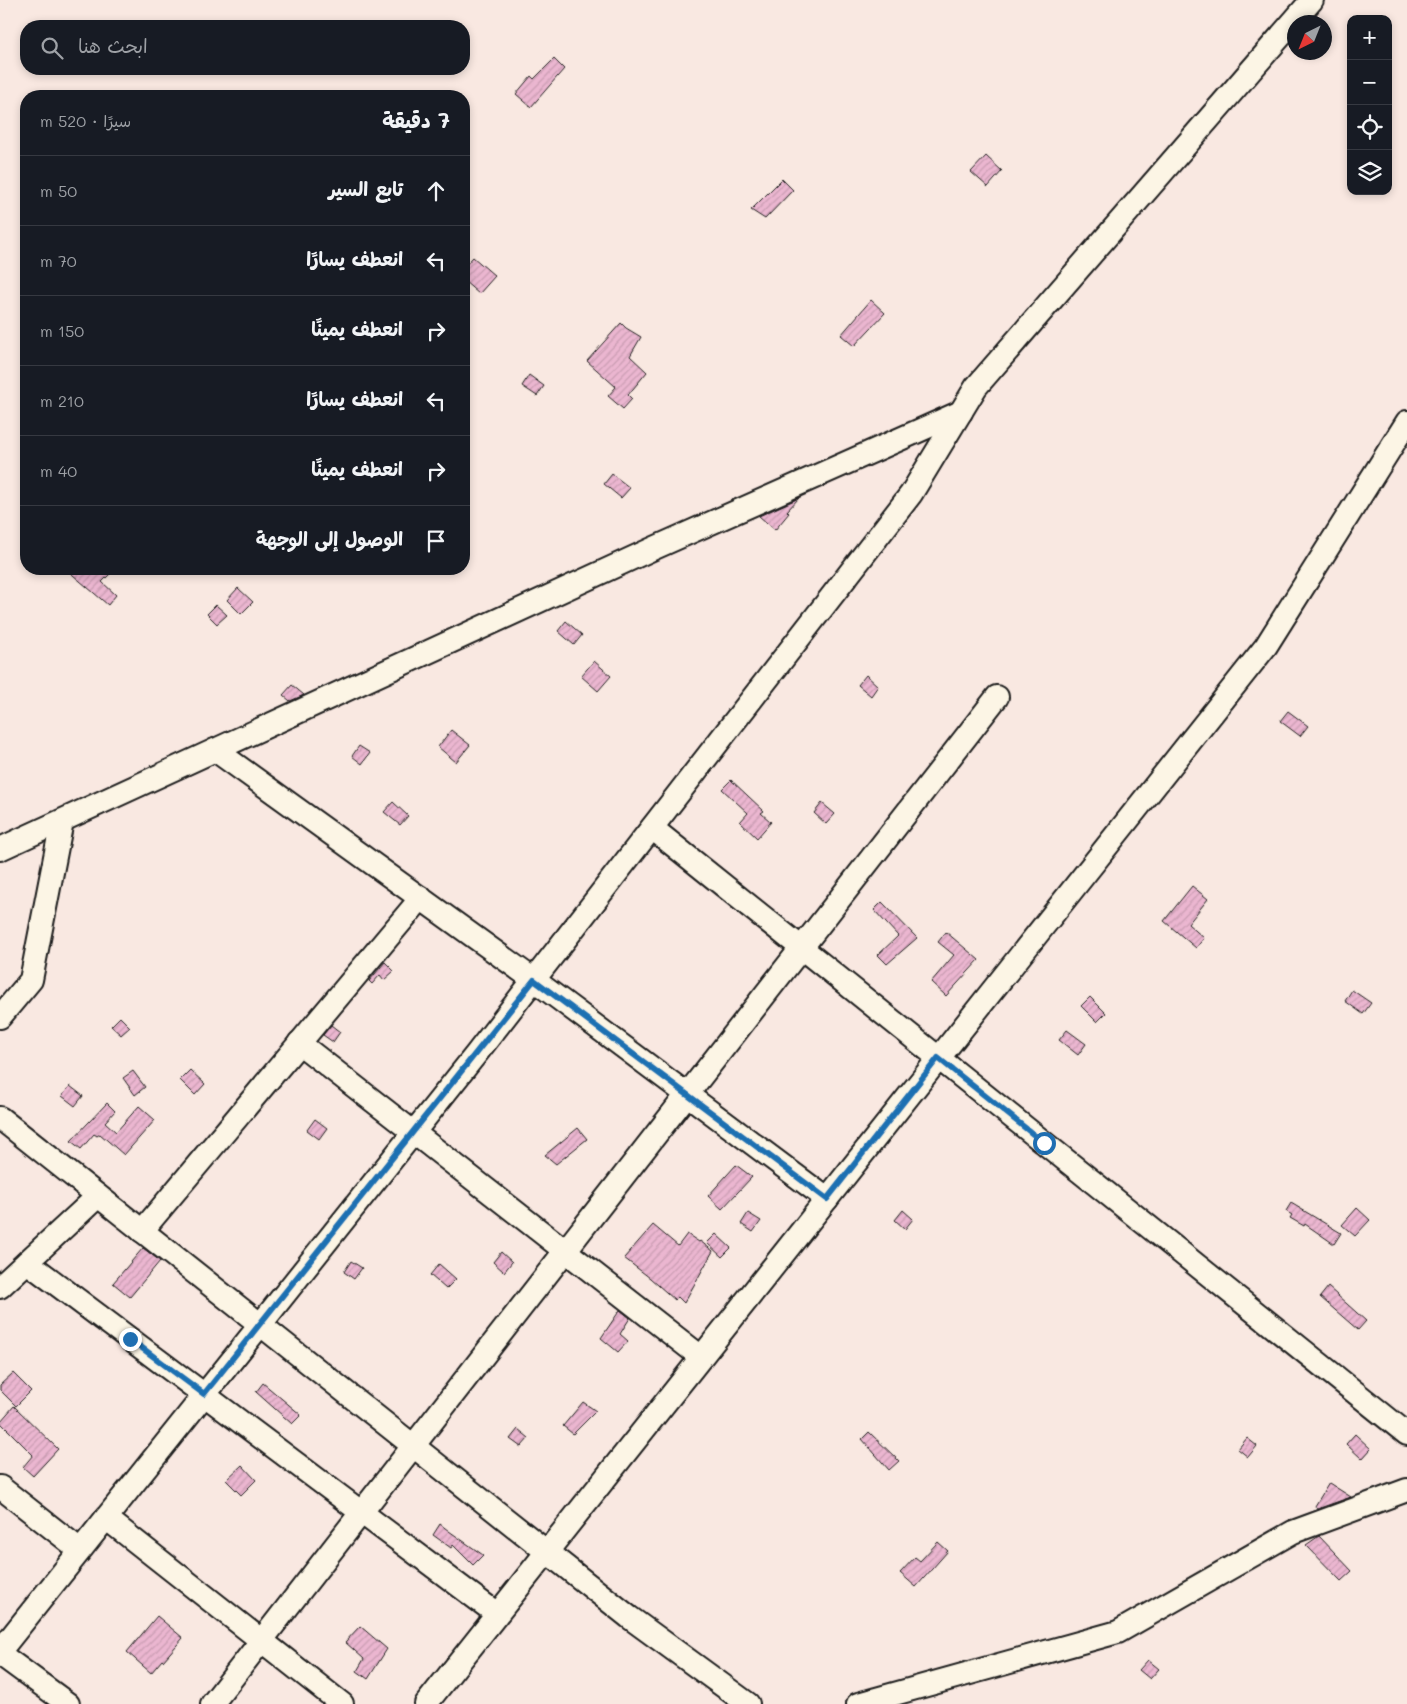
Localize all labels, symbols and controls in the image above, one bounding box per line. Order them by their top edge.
north arrow [1287,15,1332,60]
map controls [1347,15,1392,195]
button: + [1347,15,1392,60]
search box [20,20,470,75]
text: ابحث هنا [78,33,148,58]
icon: search [38,34,66,62]
button: − [1347,60,1392,105]
button: locate [1347,105,1392,150]
text: 7 دقيقة [382,106,450,133]
text: سيرًا · 520 m [40,110,131,131]
button: layers [1347,150,1392,195]
text: تابع السير [328,176,403,201]
icon: ahead [422,177,450,205]
text: 50 m [40,180,77,201]
text: انعطف يسارًا [306,246,403,271]
icon: left [422,247,450,275]
text: 70 m [40,250,77,271]
text: انعطف يمينًا [311,316,403,341]
icon: right [422,317,450,345]
text: 150 m [40,320,84,341]
text: انعطف يسارًا [306,386,403,411]
icon: left [422,387,450,415]
text: 210 m [40,390,84,411]
text: انعطف يمينًا [311,456,403,481]
icon: right [422,457,450,485]
text: 40 m [40,460,77,481]
text: الوصول إلى الوجهة [256,526,403,551]
icon: arrive [422,527,450,555]
route start [1033,1132,1056,1155]
route end [119,1328,142,1351]

